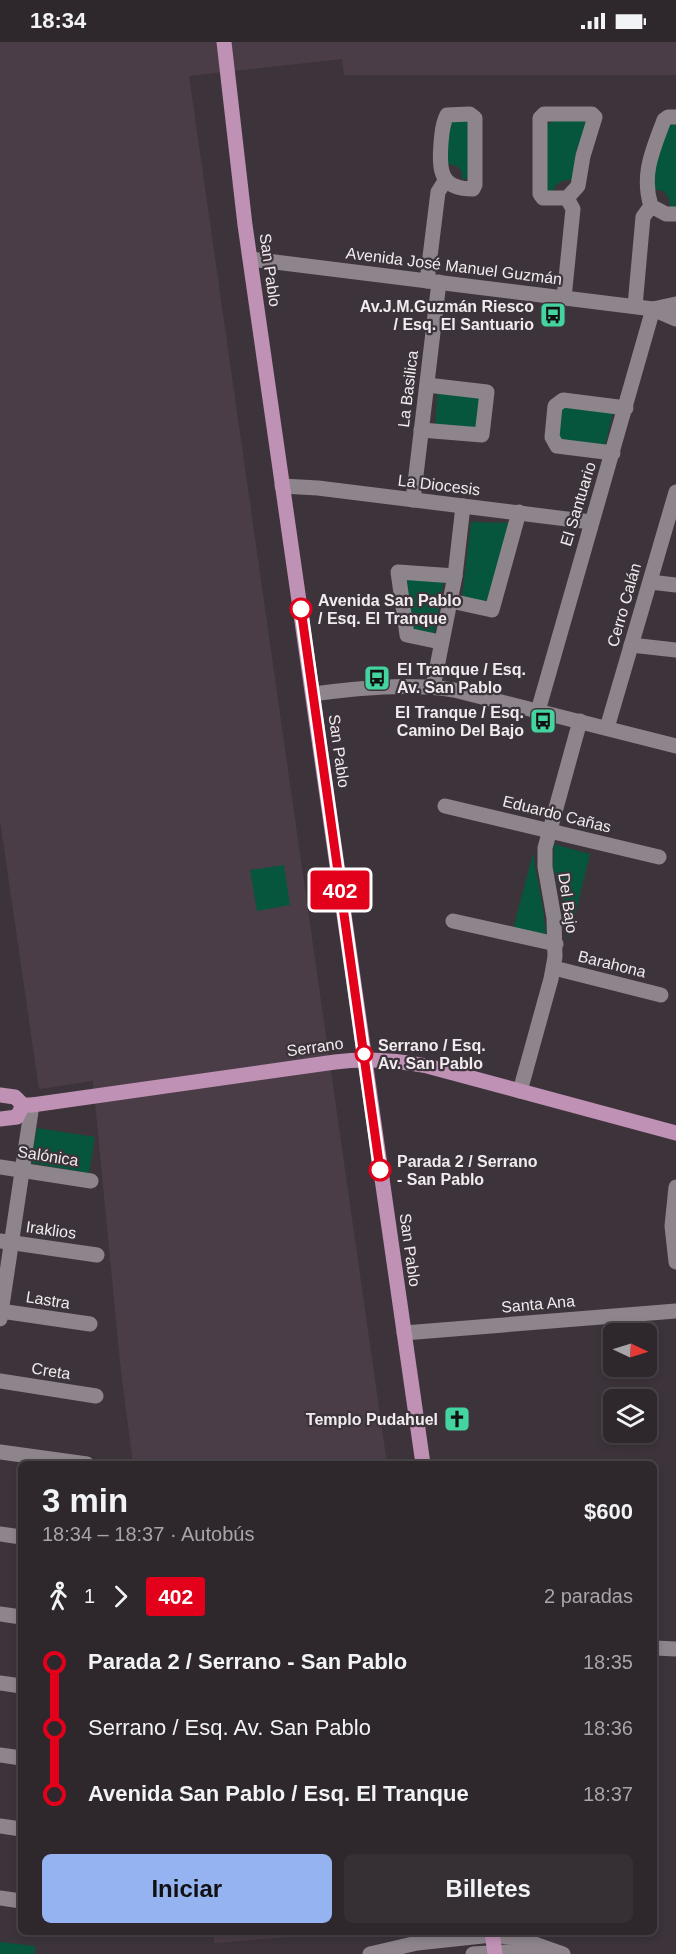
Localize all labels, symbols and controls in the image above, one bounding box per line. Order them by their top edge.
text: 18:34 [30,8,86,33]
street label: San Pablo [256,232,284,308]
street label: Avenida José Manuel Guzmán [345,244,563,288]
place label: Av.J.M.Guzmán Riesco / Esq. El Santuario [360,298,534,333]
bus stop icon: Av.J.M.Guzmán Riesco / Esq. El Santuario [538,300,568,330]
street label: La Basilica [395,349,421,428]
street label: El Santuario [557,460,599,548]
street label: La Diocesis [397,472,481,498]
street label: Cerro Calán [604,561,644,649]
place label: Avenida San Pablo / Esq. El Tranque [318,592,462,627]
marker: Avenida San Pablo / Esq. El Tranque [290,598,312,620]
place label: El Tranque / Esq. Av. San Pablo [397,661,526,696]
bus stop icon: El Tranque / Esq. Av. San Pablo [362,663,392,693]
place label: El Tranque / Esq. Camino Del Bajo [395,704,524,739]
bus stop icon: El Tranque / Esq. Camino Del Bajo [528,706,558,736]
street label: San Pablo [325,713,353,789]
street label: Eduardo Cañas [501,792,613,836]
line badge: 402 [306,870,374,910]
street label: Del Bajo [555,872,581,934]
text: 402 [322,879,358,902]
street label: Barahona [576,947,648,981]
street label: Serrano [286,1035,344,1059]
place label: Serrano / Esq. Av. San Pablo [378,1037,486,1072]
marker: Serrano / Esq. Av. San Pablo [355,1045,373,1063]
street label: Salónica [16,1143,80,1169]
place label: Parada 2 / Serrano - San Pablo [397,1153,538,1188]
marker: Parada 2 / Serrano - San Pablo [369,1159,391,1181]
street label: San Pablo [396,1212,424,1288]
street label: Iraklios [25,1218,77,1242]
street label: Lastra [25,1288,71,1312]
street label: Santa Ana [500,1292,576,1316]
north arrow [603,1323,657,1377]
map controls [603,1323,657,1443]
street label: Creta [30,1360,72,1382]
button: layers [603,1389,657,1443]
church icon: Templo Pudahuel [442,1404,472,1434]
place label: Templo Pudahuel [306,1411,438,1428]
text: 3 min [42,1482,128,1519]
text: $600 [584,1499,633,1524]
text: 18:34 – 18:37 · Autobús [42,1523,254,1545]
icon: walk [42,1580,75,1613]
icon: forward [104,1580,137,1613]
text: 1 [84,1585,95,1607]
text: 402 [158,1585,193,1608]
text: 2 paradas [544,1585,633,1607]
text: Parada 2 / Serrano - San Pablo [88,1649,407,1674]
text: 18:35 [583,1651,633,1673]
text: Serrano / Esq. Av. San Pablo [88,1715,371,1740]
text: 18:36 [583,1717,633,1739]
text: Avenida San Pablo / Esq. El Tranque [88,1781,469,1806]
text: 18:37 [583,1783,633,1805]
button: Iniciar [42,1854,332,1923]
button: Billetes [344,1854,633,1923]

